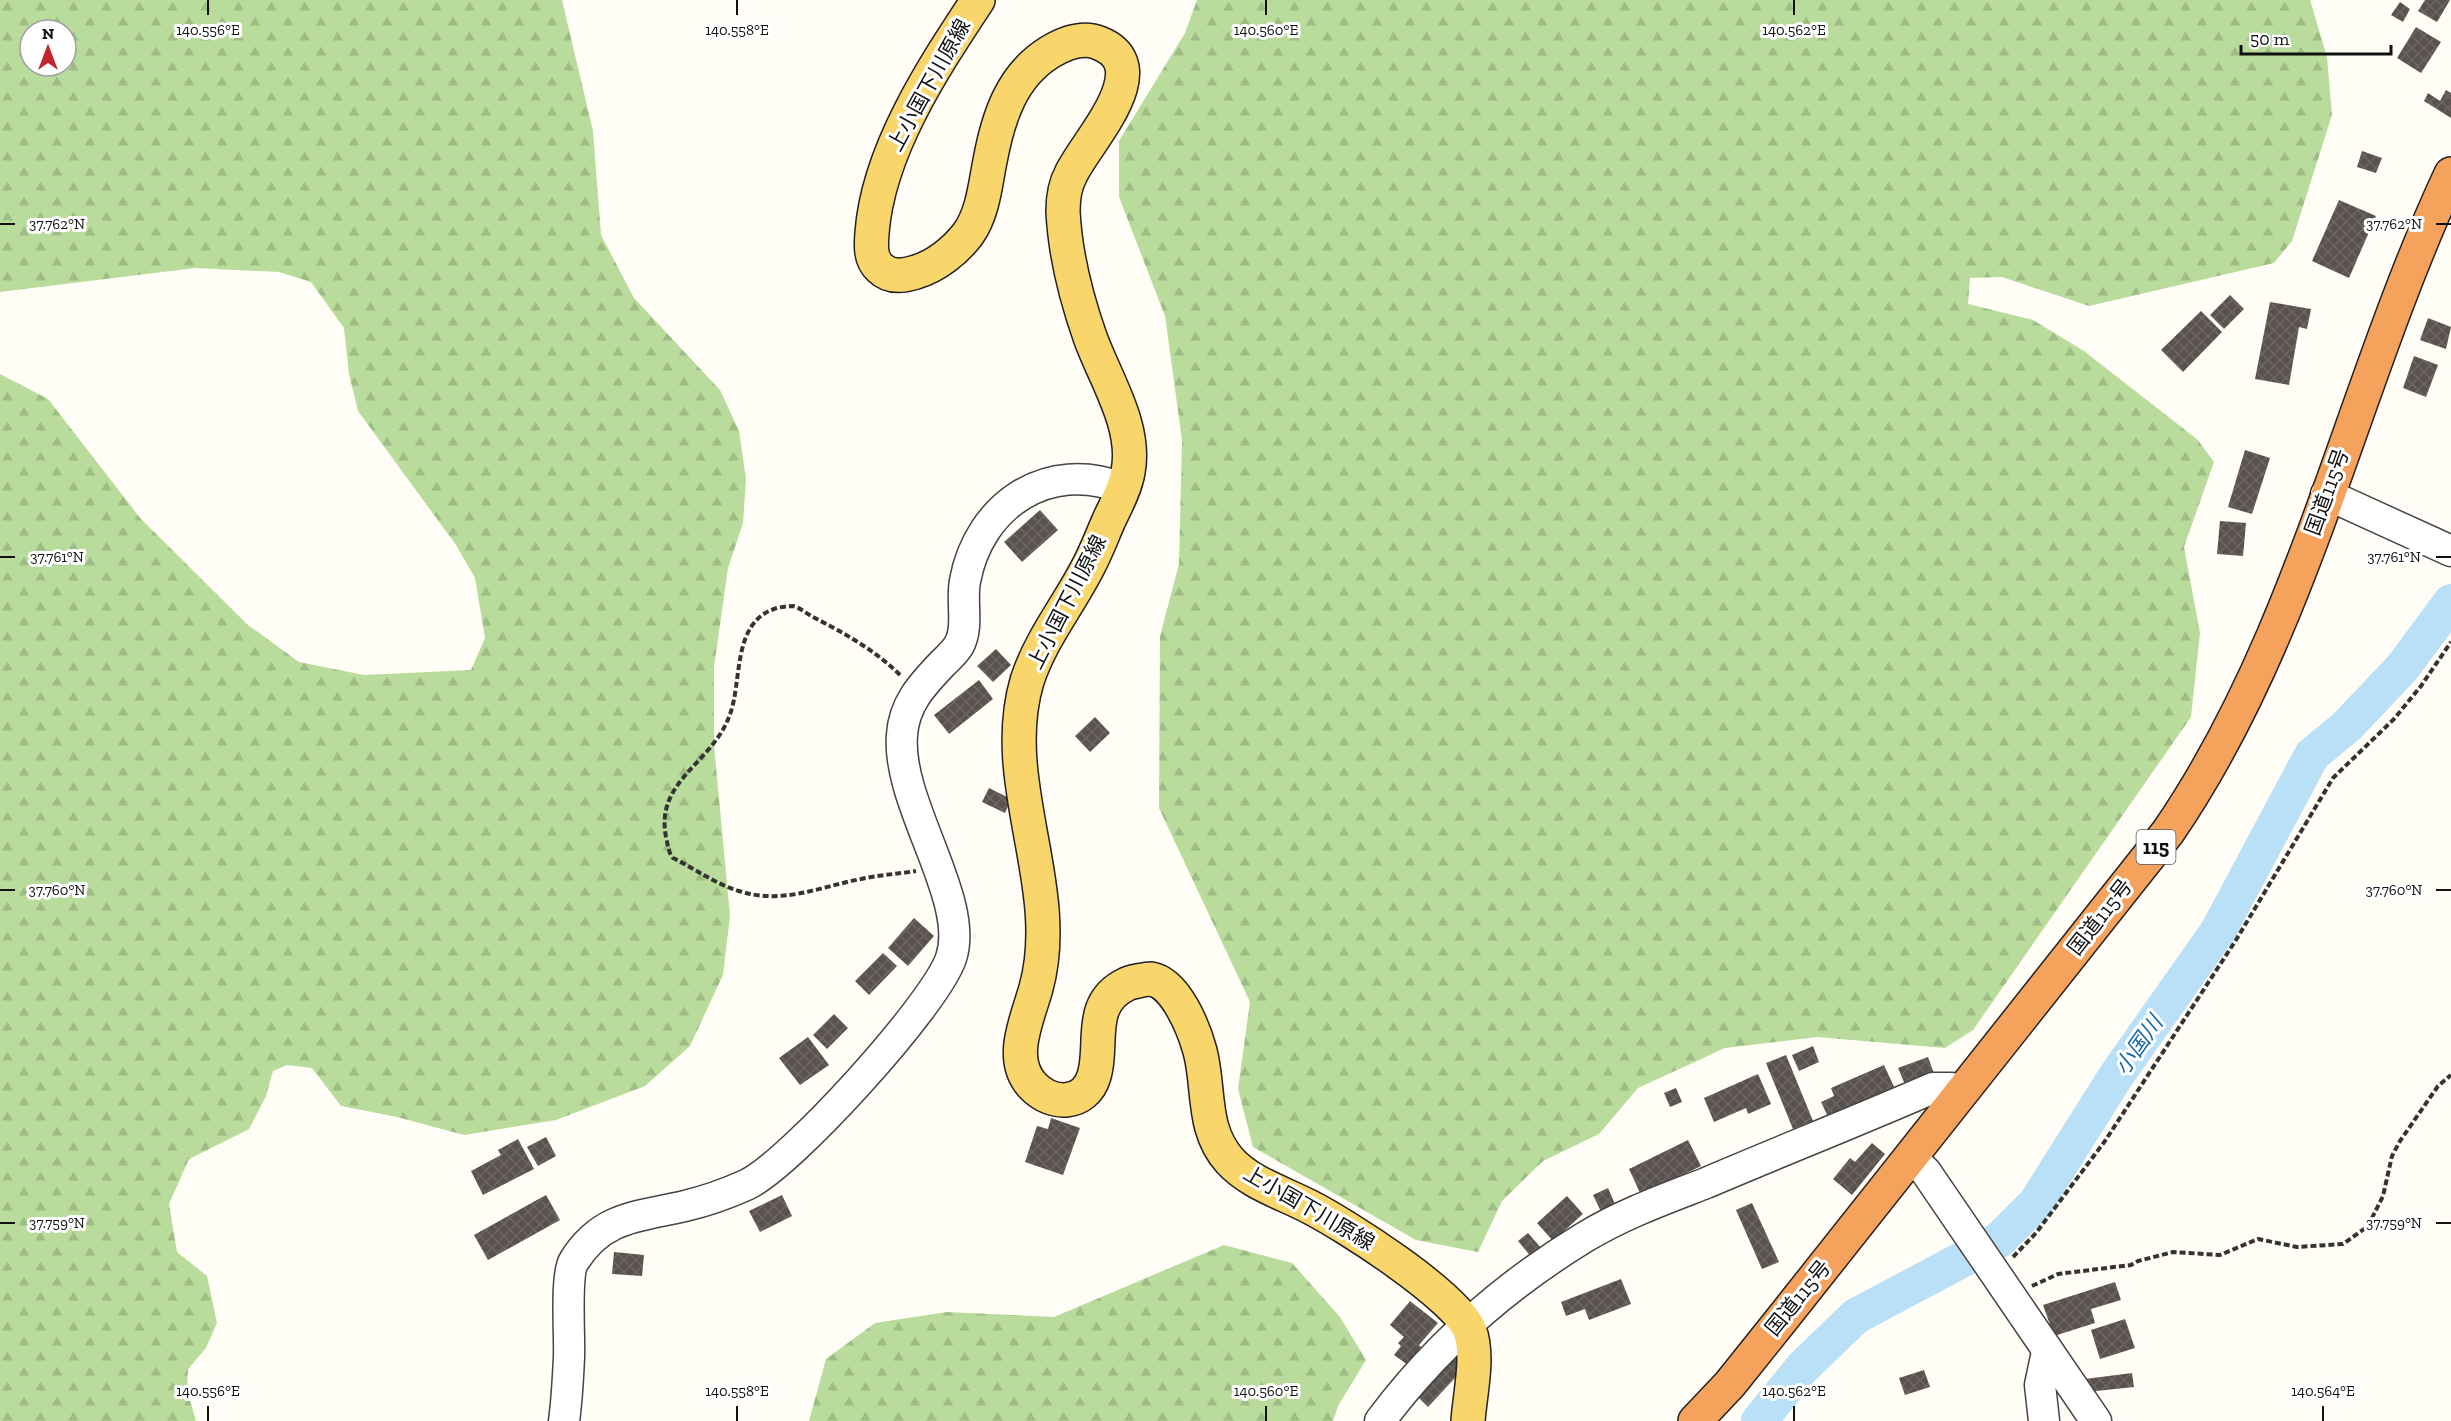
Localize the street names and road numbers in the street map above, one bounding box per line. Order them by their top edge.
street label: 上小国下川原線 [882,14,975,155]
street label: 国道115号 [2299,445,2354,538]
street label: 上小国下川原線 [1022,531,1111,673]
road number: 115 [2136,830,2176,864]
street label: 国道115号 [2062,874,2137,960]
street label: 上小国下川原線 [1239,1160,1379,1255]
street label: 国道115号 [1760,1255,1836,1340]

